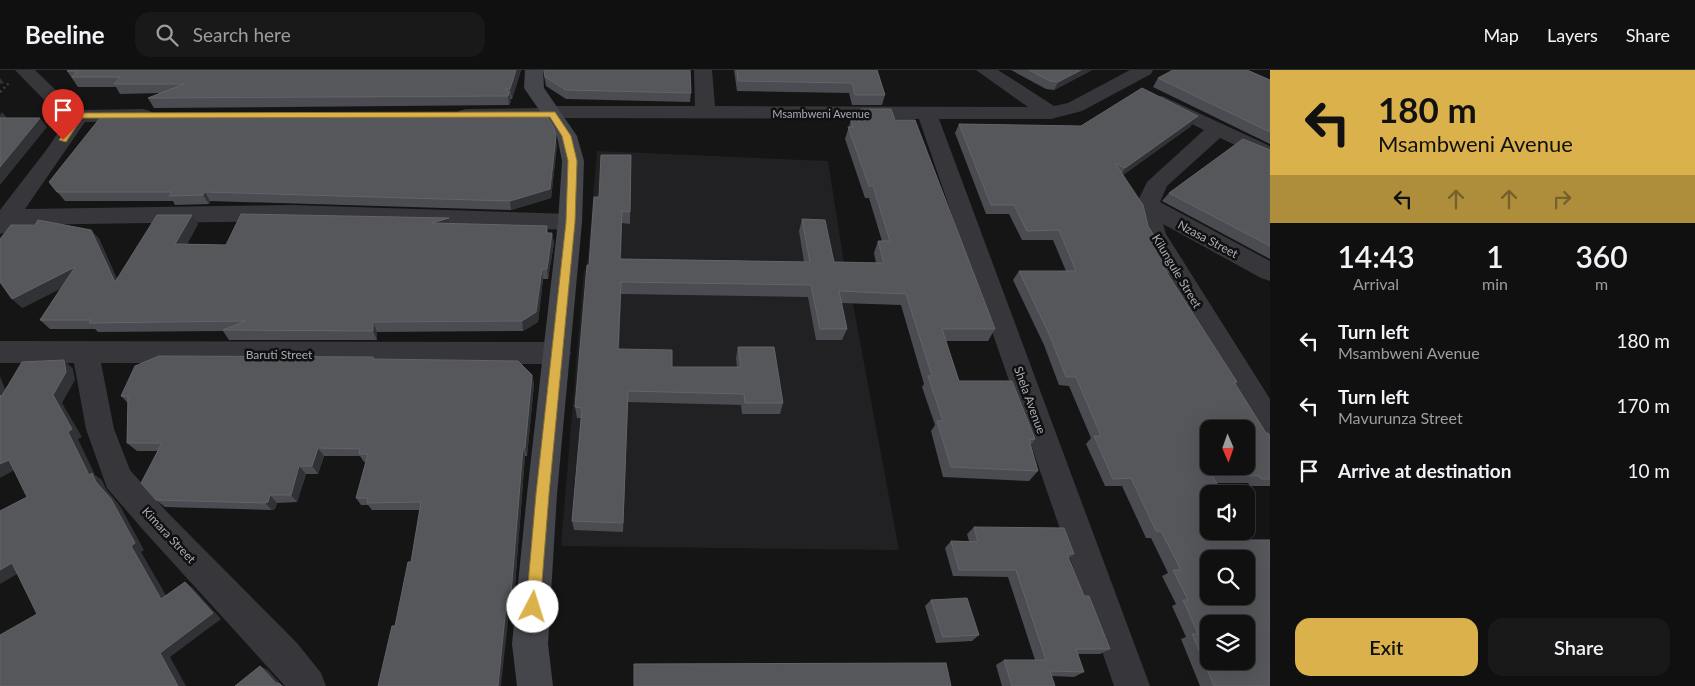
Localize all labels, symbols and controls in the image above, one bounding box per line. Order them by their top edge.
search box [135,12,485,57]
text: Beeline [25,20,105,49]
icon: search [153,21,181,49]
text: Search here [193,23,291,46]
text: Map [1483,24,1519,46]
text: Layers [1547,24,1598,46]
text: Share [1626,24,1670,46]
text: 180 m [1378,88,1477,130]
pin [42,89,84,140]
icon: left [1295,90,1360,155]
icon: arrive [49,96,77,124]
street label: Msambweni Avenue [772,107,870,120]
text: Msambweni Avenue [1378,130,1573,157]
icon: left [1389,185,1417,213]
icon: ahead [1442,185,1470,213]
icon: ahead [1495,185,1523,213]
icon: right [1548,185,1576,213]
street label: Nzasa Street [1175,217,1241,261]
street label: Kilungule Street [1149,231,1205,311]
text: 14:43 [1337,238,1415,274]
text: 1 [1486,238,1504,274]
text: 360 [1575,238,1628,274]
text: Arrival [1353,274,1399,293]
text: min [1482,274,1508,293]
text: m [1595,274,1608,293]
text: Turn left [1338,320,1409,343]
icon: left [1295,327,1323,355]
text: 180 m [1616,329,1670,352]
text: Msambweni Avenue [1338,343,1480,362]
street label: Baruti Street [246,347,313,362]
street label: Shela Avenue [1011,364,1049,436]
text: Turn left [1338,385,1409,408]
icon: left [1295,392,1323,420]
text: 170 m [1616,394,1670,417]
text: Mavurunza Street [1338,408,1463,427]
north arrow [1200,420,1255,475]
map controls [1200,420,1255,670]
icon: arrive [1295,457,1323,485]
text: Arrive at destination [1338,459,1511,482]
text: 10 m [1627,459,1670,482]
button: sound [1200,485,1255,540]
street label: Kimara Street [139,504,199,567]
button: search [1200,550,1255,605]
position arrow [506,580,558,632]
button: layers [1200,615,1255,670]
button: Exit [1295,618,1478,676]
button: Share [1488,618,1670,676]

